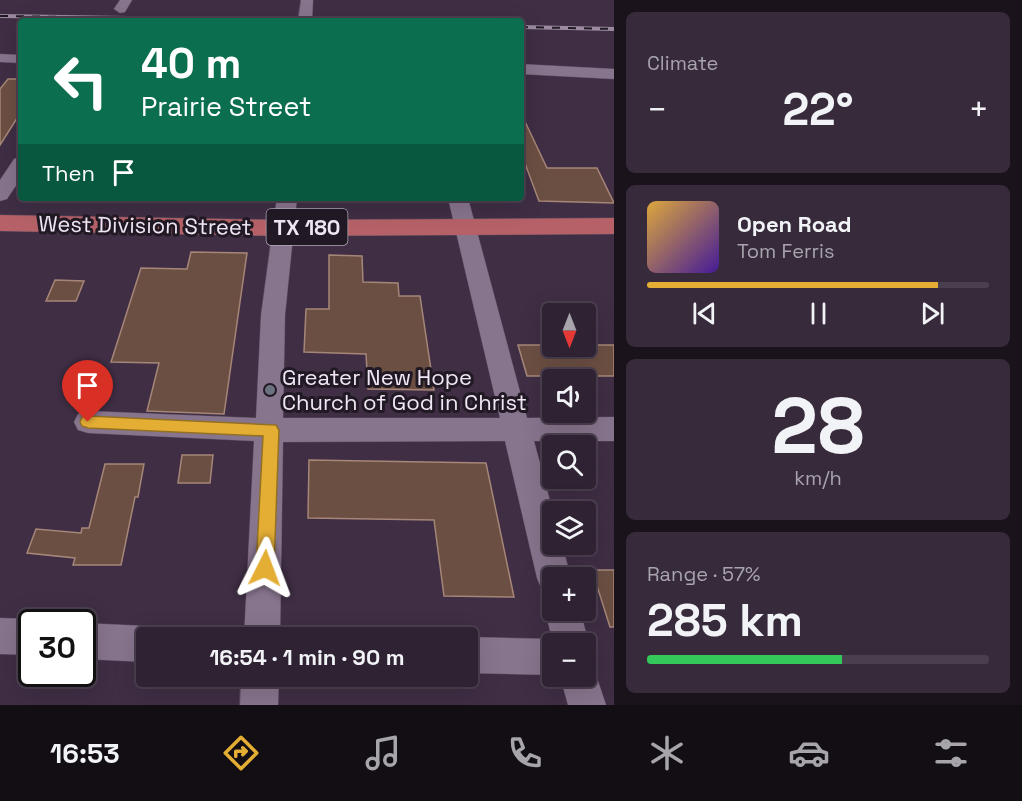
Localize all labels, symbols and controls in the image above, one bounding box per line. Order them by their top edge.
text: 40 m [141,37,241,90]
icon: left [42,42,120,120]
text: Climate [647,50,718,76]
text: 22° [782,81,854,138]
text: Prairie Street [141,89,311,124]
text: − [647,89,667,131]
text: + [969,89,989,131]
icon: arrive [107,156,140,189]
text: Then [42,159,95,187]
street label: West Division Street [38,209,252,241]
road number: TX 180 [266,209,348,245]
text: Open Road [737,210,852,238]
text: Tom Ferris [737,238,835,264]
icon: previous [688,297,721,330]
icon: pause [802,297,835,330]
icon: next [916,297,949,330]
north arrow [542,303,596,357]
map controls [542,303,596,687]
pin [62,360,113,422]
place label: Greater New Hope Church of God in Christ [282,363,527,416]
icon: arrive [71,369,104,402]
button: sound [542,369,596,423]
text: 28 [771,376,865,476]
marker: Greater New Hope Church of God in Christ [263,383,277,397]
button: search [542,435,596,489]
text: km/h [794,465,842,491]
button: layers [542,501,596,555]
position arrow [233,536,297,600]
text: Range · 57% [647,561,761,587]
button: + [542,567,596,621]
text: 285 km [647,592,803,649]
speed limit sign: 30 [18,609,96,687]
button: − [542,633,596,687]
text: 16:54 · 1 min · 90 m [209,643,405,671]
icon: directions [220,732,262,774]
icon: music [362,732,404,774]
icon: phone [504,732,546,774]
icon: climate [646,732,688,774]
icon: car [788,732,830,774]
icon: filters [930,732,972,774]
text: 16:53 [50,736,120,771]

